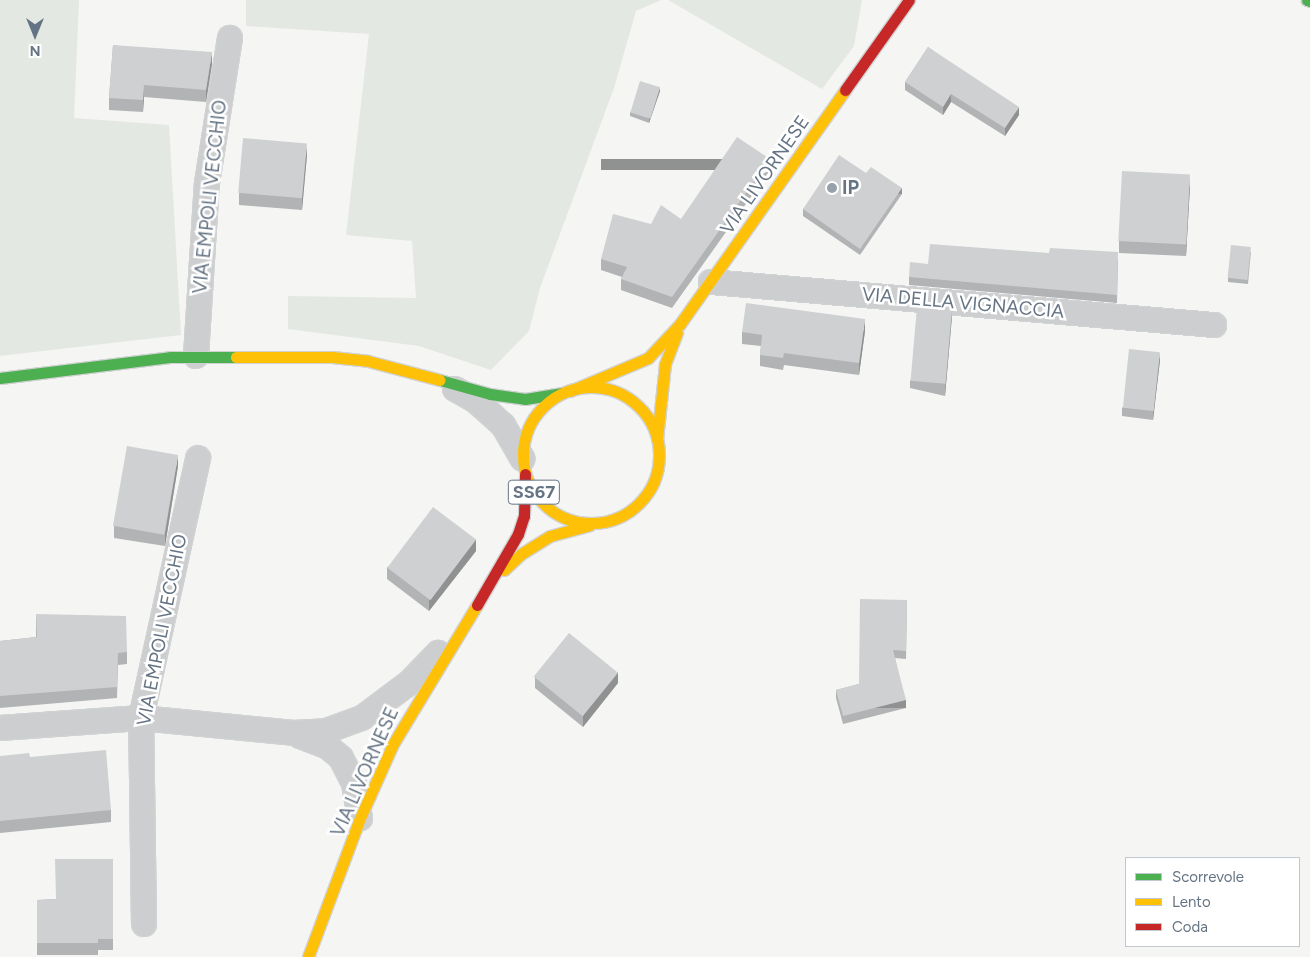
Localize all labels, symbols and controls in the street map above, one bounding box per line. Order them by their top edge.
north arrow [10,10,60,60]
text: N [30,42,40,59]
street label: VIA EMPOLI VECCHIO [188,99,232,295]
street label: VIA LIVORNESE [716,111,814,239]
place label: IP [842,177,859,199]
marker: IP [826,182,838,194]
street label: VIA DELLA VIGNACCIA [861,283,1065,323]
road number: SS67 [508,477,560,508]
street label: VIA EMPOLI VECCHIO [132,532,192,728]
street label: VIA LIVORNESE [326,704,404,840]
legend [1125,857,1300,947]
text: Scorrevole [1172,868,1244,886]
text: Lento [1172,893,1211,911]
text: Coda [1172,918,1208,936]

